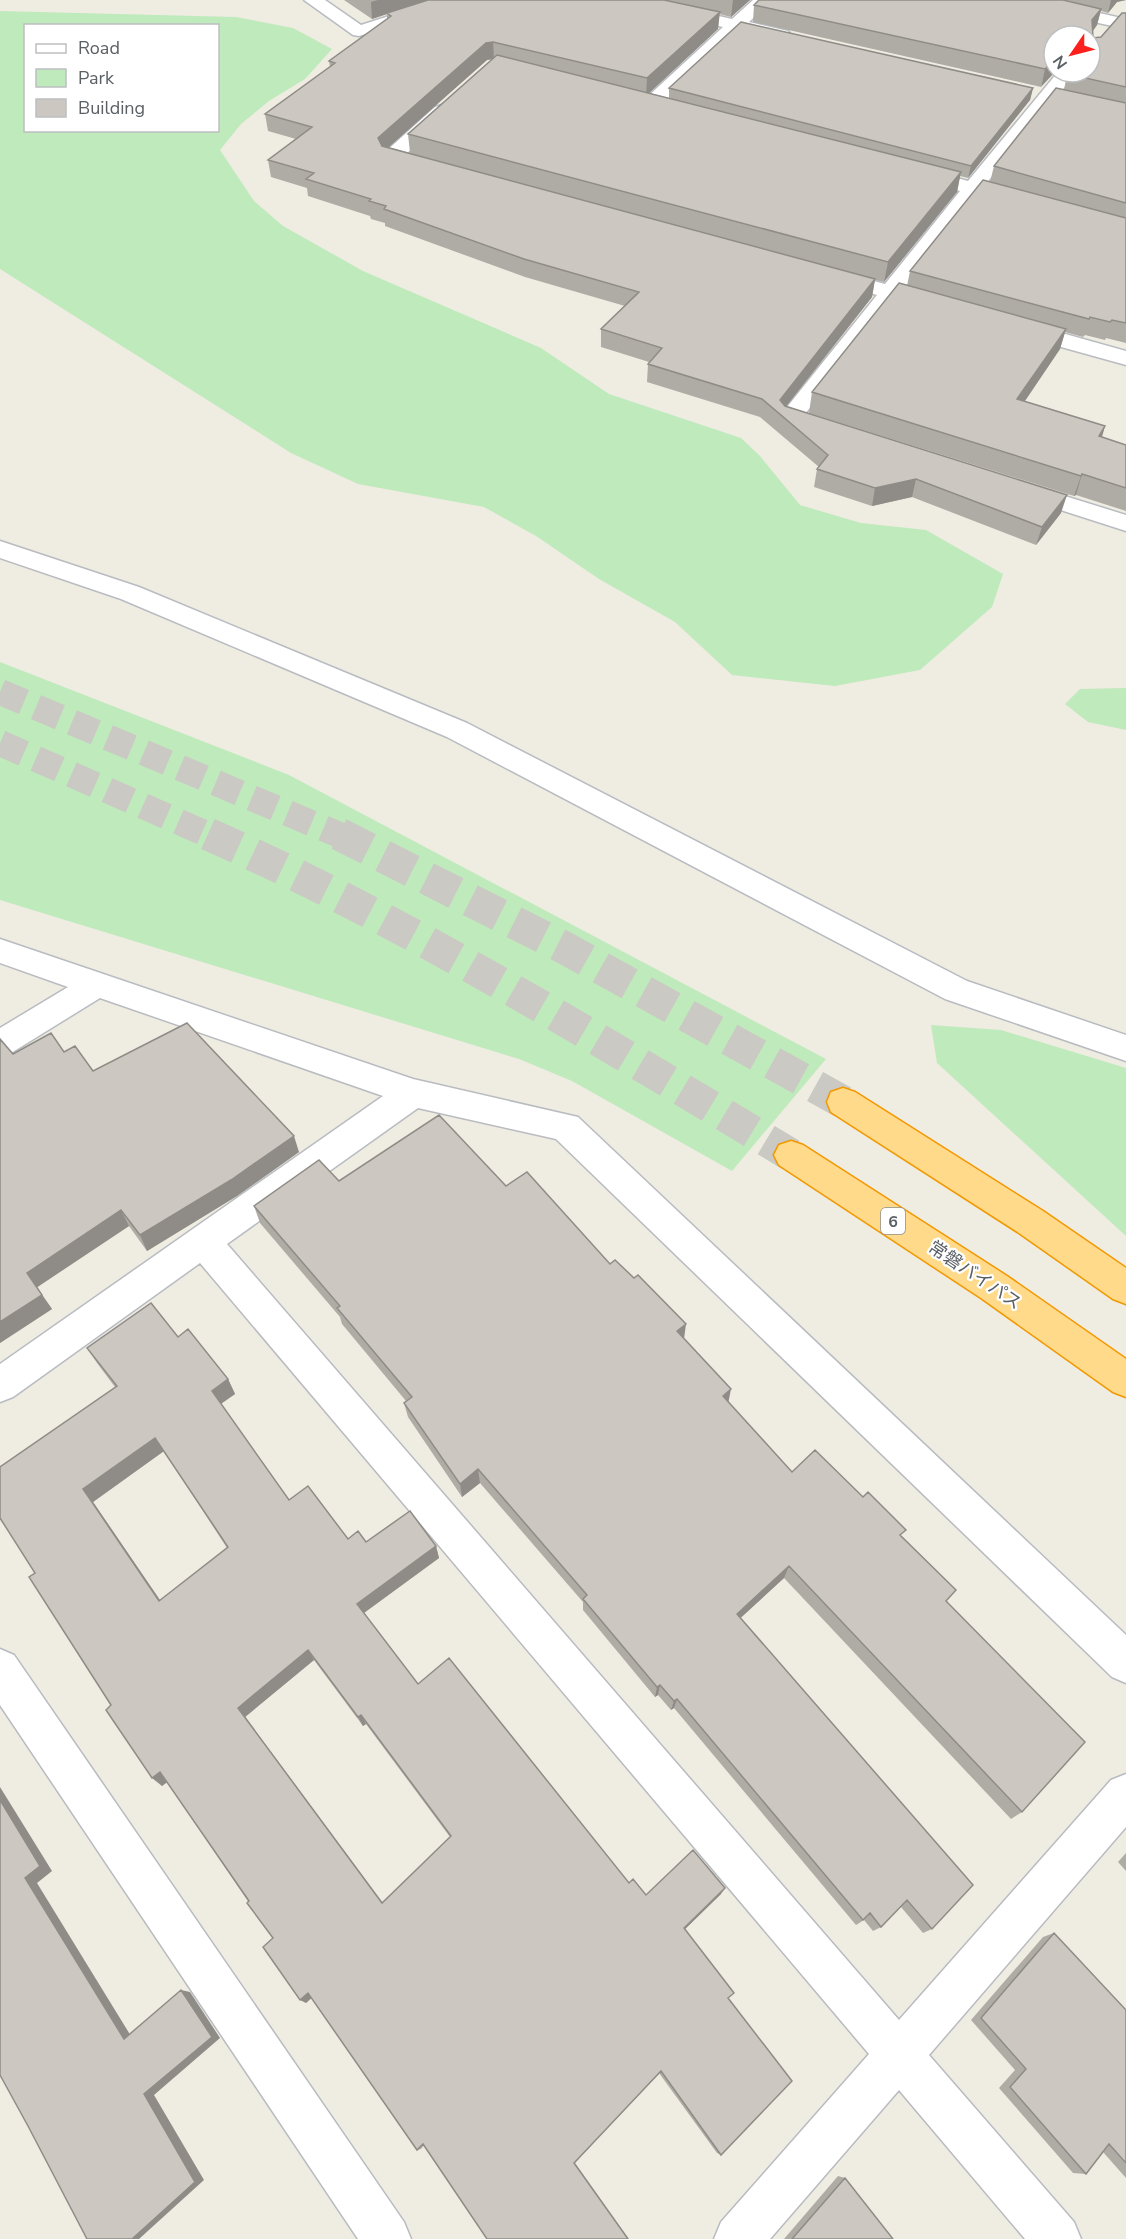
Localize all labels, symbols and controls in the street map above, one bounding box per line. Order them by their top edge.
legend [24,24,219,132]
north arrow [1042,24,1102,84]
text: Road [78,36,120,60]
text: N [1048,51,1073,73]
text: Park [78,66,115,90]
text: Building [78,96,145,120]
road number: 6 [881,1208,905,1234]
street label: 常磐バイパス [924,1235,1026,1315]

